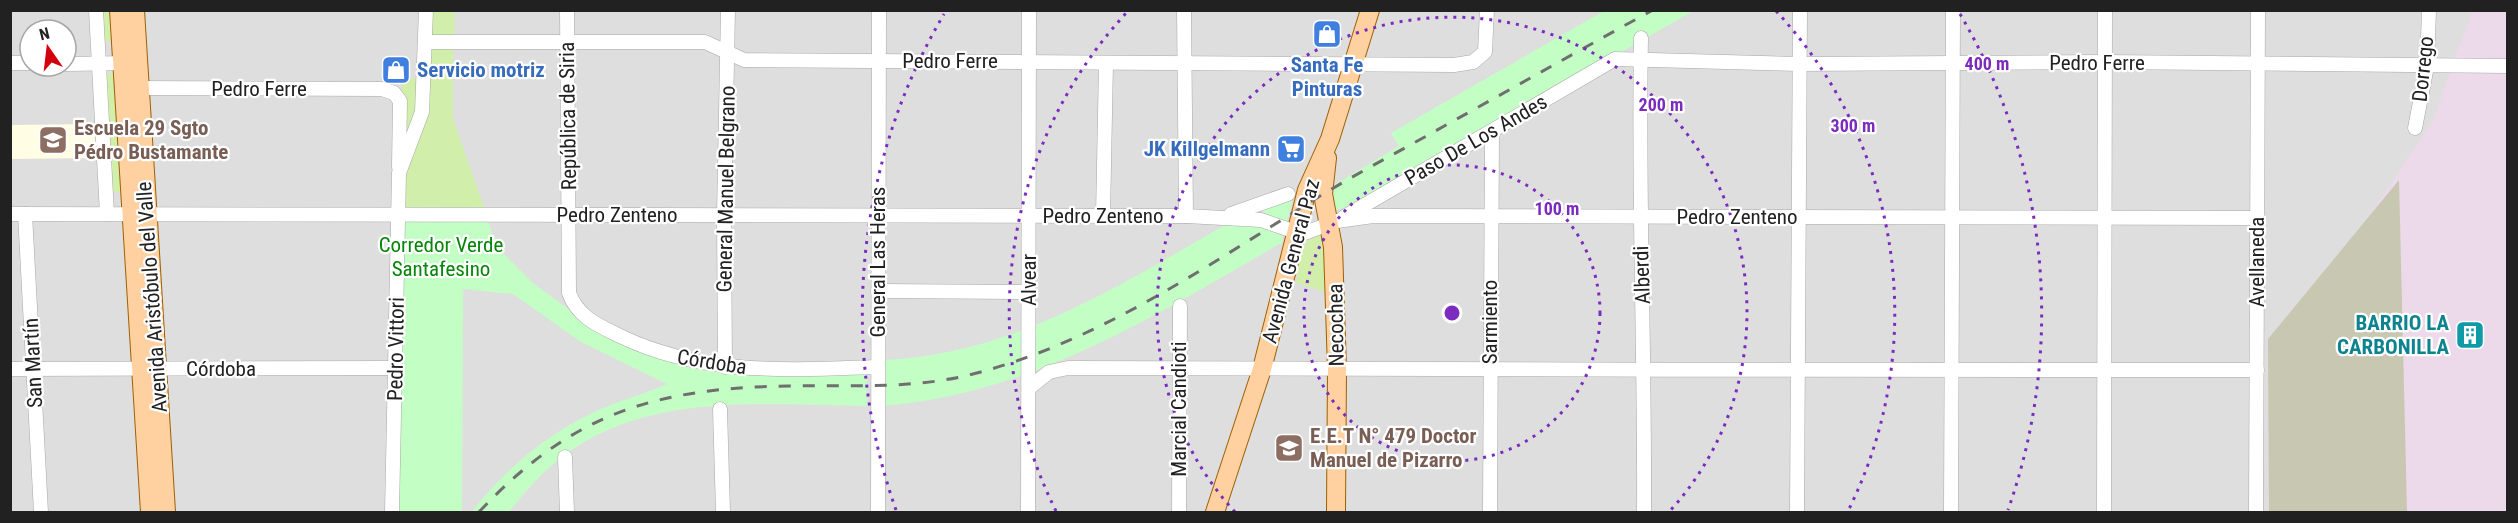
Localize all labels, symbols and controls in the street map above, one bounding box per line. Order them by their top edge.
north arrow [18,18,78,78]
shop icon: Santa Fe Pinturas [1311,18,1343,50]
text: N [37,24,52,44]
street label: Dorrego [2408,35,2438,103]
street label: República de Siria [555,42,581,190]
street label: Pedro Ferre [902,49,998,73]
street label: Pedro Ferre [2049,51,2145,75]
place label: Santa Fe Pinturas [1291,53,1363,101]
text: 400 m [1965,53,2009,74]
shop icon: Servicio motriz [380,54,412,86]
place label: Servicio motriz [417,58,545,82]
street label: Pedro Ferre [211,77,307,101]
street label: General Manuel Belgrano [712,85,740,293]
street label: Paso De Los Andes [1401,90,1551,190]
text: 200 m [1639,94,1683,115]
text: 300 m [1831,115,1875,136]
place label: Escuela 29 Sgto Pédro Bustamante [74,116,228,164]
school or university icon: Escuela 29 Sgto Pédro Bustamante [37,124,69,156]
supermarket icon: JK Killgelmann [1275,133,1307,165]
place label: JK Killgelmann [1144,137,1270,161]
street label: Avenida General Paz [1257,176,1325,346]
street label: Avenida Aristóbulo del Valle [132,181,172,413]
street label: General Las Heras [866,187,890,337]
text: 100 m [1535,198,1579,219]
street label: Pedro Zenteno [557,203,677,227]
street label: Pedro Zenteno [1043,204,1163,228]
street label: Pedro Zenteno [1677,205,1797,229]
street label: Avellaneda [2245,217,2269,307]
park label: Corredor Verde Santafesino [379,233,504,281]
street label: Alberdi [1629,245,1655,305]
street label: Alvear [1017,254,1041,306]
street label: Sarmiento [1478,280,1502,364]
street label: Necochea [1323,283,1349,367]
street label: Pedro Vittori [383,297,409,401]
centre of rings [1442,303,1462,323]
place label: BARRIO LA CARBONILLA [2337,311,2449,359]
street label: San Martín [19,317,47,409]
building icon: BARRIO LA CARBONILLA [2454,319,2486,351]
street label: Marcial Candioti [1167,341,1191,477]
street label: Córdoba [676,345,748,379]
street label: Córdoba [186,357,256,381]
place label: E.E.T N° 479 Doctor Manuel de Pizarro [1310,424,1477,472]
school or university icon: E.E.T N° 479 Doctor Manuel de Pizarro [1273,432,1305,464]

